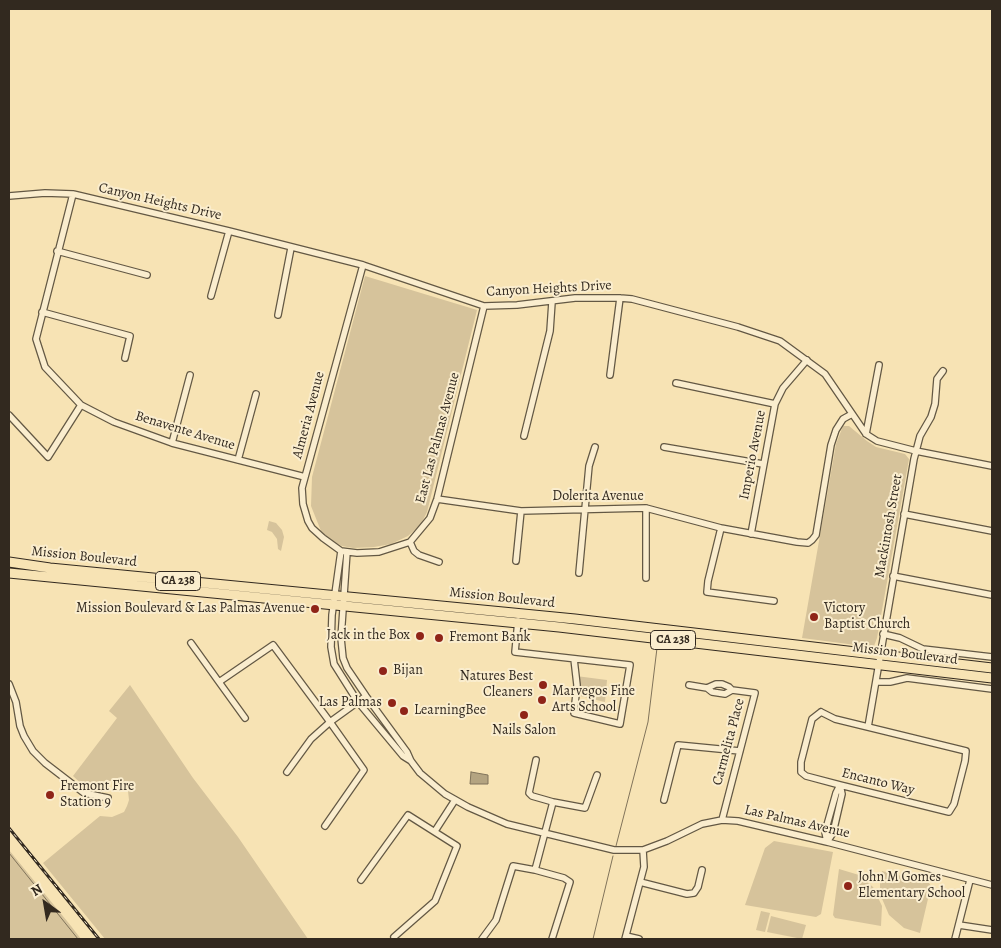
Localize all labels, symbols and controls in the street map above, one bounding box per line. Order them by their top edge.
street label: Canyon Heights Drive [97,180,223,224]
street label: Canyon Heights Drive [486,277,612,301]
street label: Almeria Avenue [289,370,329,460]
street label: East Las Palmas Avenue [412,371,464,505]
street label: Benavente Avenue [133,408,237,454]
street label: Imperio Avenue [736,409,770,501]
street label: Mackintosh Street [872,473,906,579]
street label: Dolerita Avenue [552,489,644,505]
street label: Mission Boulevard [30,543,138,571]
road number: CA 238 [156,572,200,590]
street label: Mission Boulevard [448,584,556,612]
place label: Mission Boulevard & Las Palmas Avenue [76,601,305,617]
place label: Victory Baptist Church [824,601,910,634]
marker: Mission Boulevard & Las Palmas Avenue [309,603,321,615]
marker: Victory Baptist Church [808,611,820,623]
place label: Jack in the Box [327,628,410,644]
marker: Jack in the Box [414,630,426,642]
place label: Fremont Bank [449,630,531,646]
road number: CA 238 [650,630,696,650]
marker: Fremont Bank [433,632,445,644]
street label: Mission Boulevard [851,639,959,669]
place label: Bijan [393,663,423,679]
marker: Bijan [377,665,389,677]
place label: Natures Best Cleaners [460,669,533,702]
marker: Natures Best Cleaners [537,679,549,691]
place label: Marvegos Fine Arts School [552,684,635,716]
marker: Marvegos Fine Arts School [536,694,548,706]
place label: Las Palmas [319,695,382,711]
marker: Las Palmas [386,697,398,709]
street label: Carmelita Place [709,697,749,787]
place label: LearningBee [414,703,486,719]
marker: LearningBee [398,705,410,717]
marker: Nails Salon [518,709,530,721]
place label: Nails Salon [492,723,556,739]
street label: Encanto Way [840,765,916,799]
place label: Fremont Fire Station 9 [60,779,134,812]
marker: Fremont Fire Station 9 [44,789,56,801]
street label: Las Palmas Avenue [743,802,851,842]
place label: John M Gomes Elementary School [858,870,965,902]
north arrow [20,878,70,928]
text: N [27,879,46,901]
marker: John M Gomes Elementary School [842,880,854,892]

